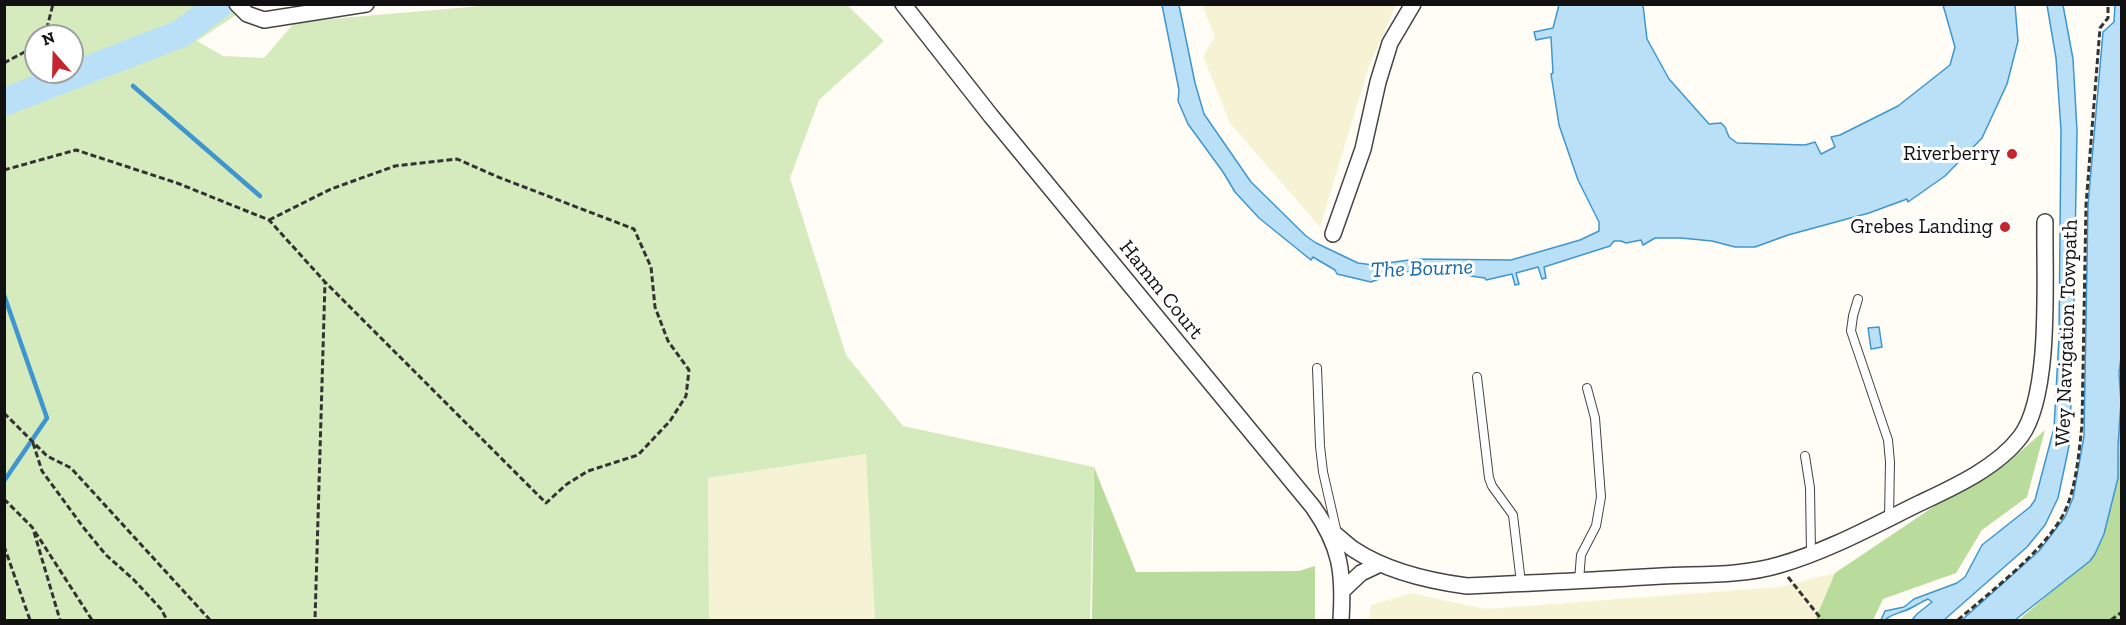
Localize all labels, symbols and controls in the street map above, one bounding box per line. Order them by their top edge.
north arrow [24,24,84,84]
text: N [39,27,57,50]
place label: Riverberry [1903,141,2000,167]
marker: Riverberry [2005,147,2019,161]
place label: Grebes Landing [1850,214,1993,240]
street label: Wey Navigation Towpath [2050,219,2084,447]
marker: Grebes Landing [1998,220,2012,234]
street label: Hamm Court [1114,236,1208,344]
water label: The Bourne [1370,254,1474,284]

